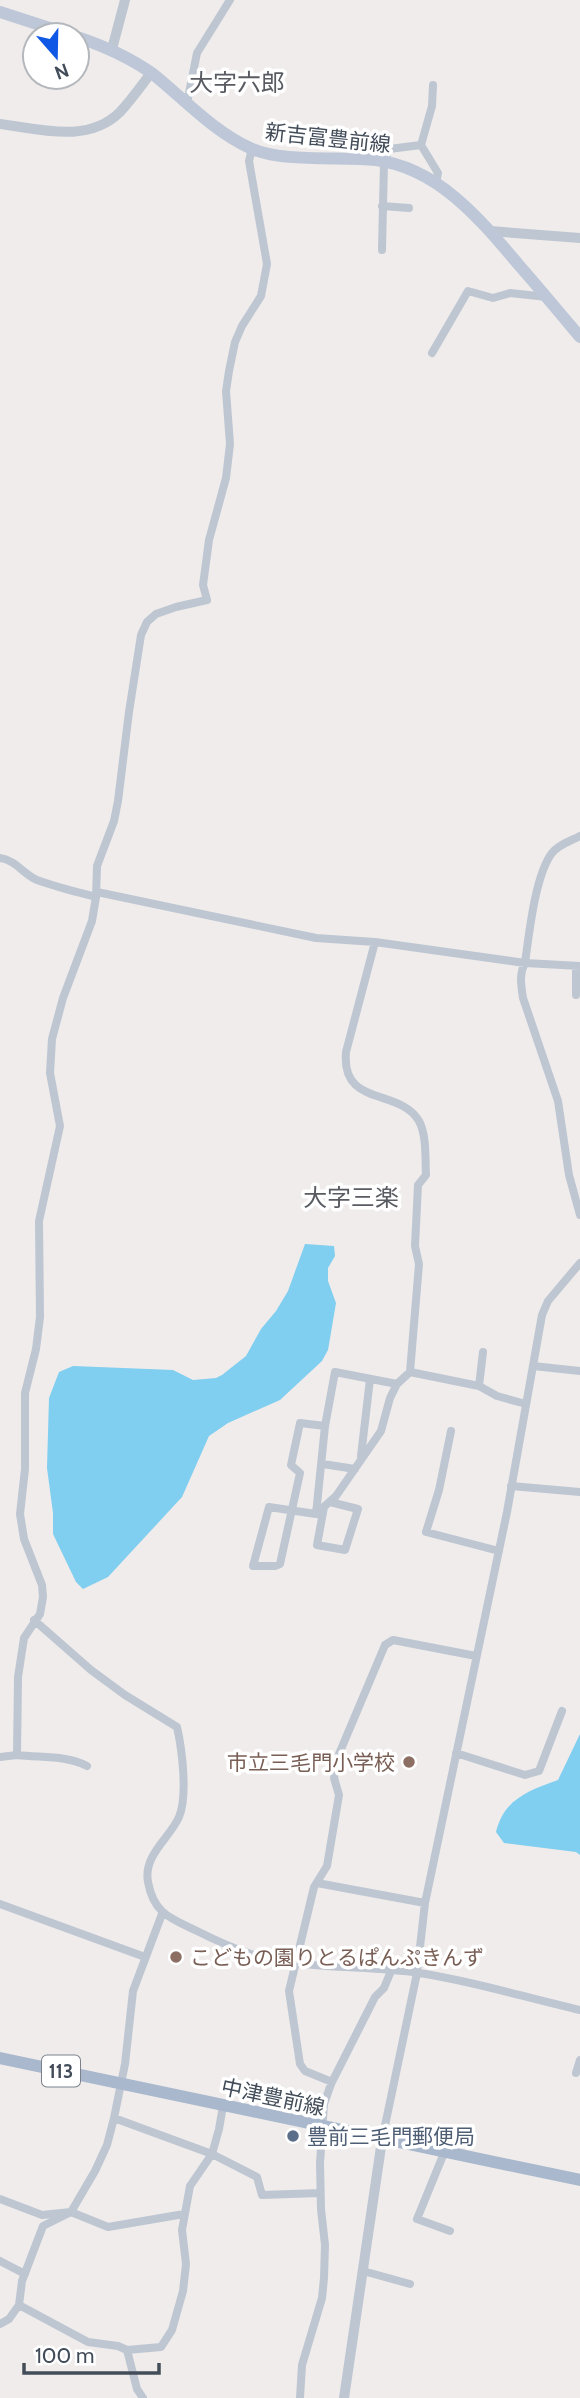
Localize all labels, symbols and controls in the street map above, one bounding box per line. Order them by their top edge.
north arrow [21,21,91,91]
text: N [51,58,72,85]
district label: 大字六郎 [189,68,285,97]
street label: 新吉富豊前線 [264,119,392,157]
district label: 大字三楽 [303,1183,399,1212]
place label: 市立三毛門小学校 [227,1750,395,1775]
marker: 市立三毛門小学校 [401,1754,417,1770]
place label: こどもの園りとるぱんぷきんず [190,1945,484,1970]
marker: こどもの園りとるぱんぷきんず [168,1949,184,1965]
road number: 113 [42,2056,80,2086]
street label: 中津豊前線 [219,2074,327,2120]
place label: 豊前三毛門郵便局 [307,2124,475,2149]
marker: 豊前三毛門郵便局 [285,2128,301,2144]
scale bar [24,2332,159,2376]
text: 100 m [35,2343,94,2368]

